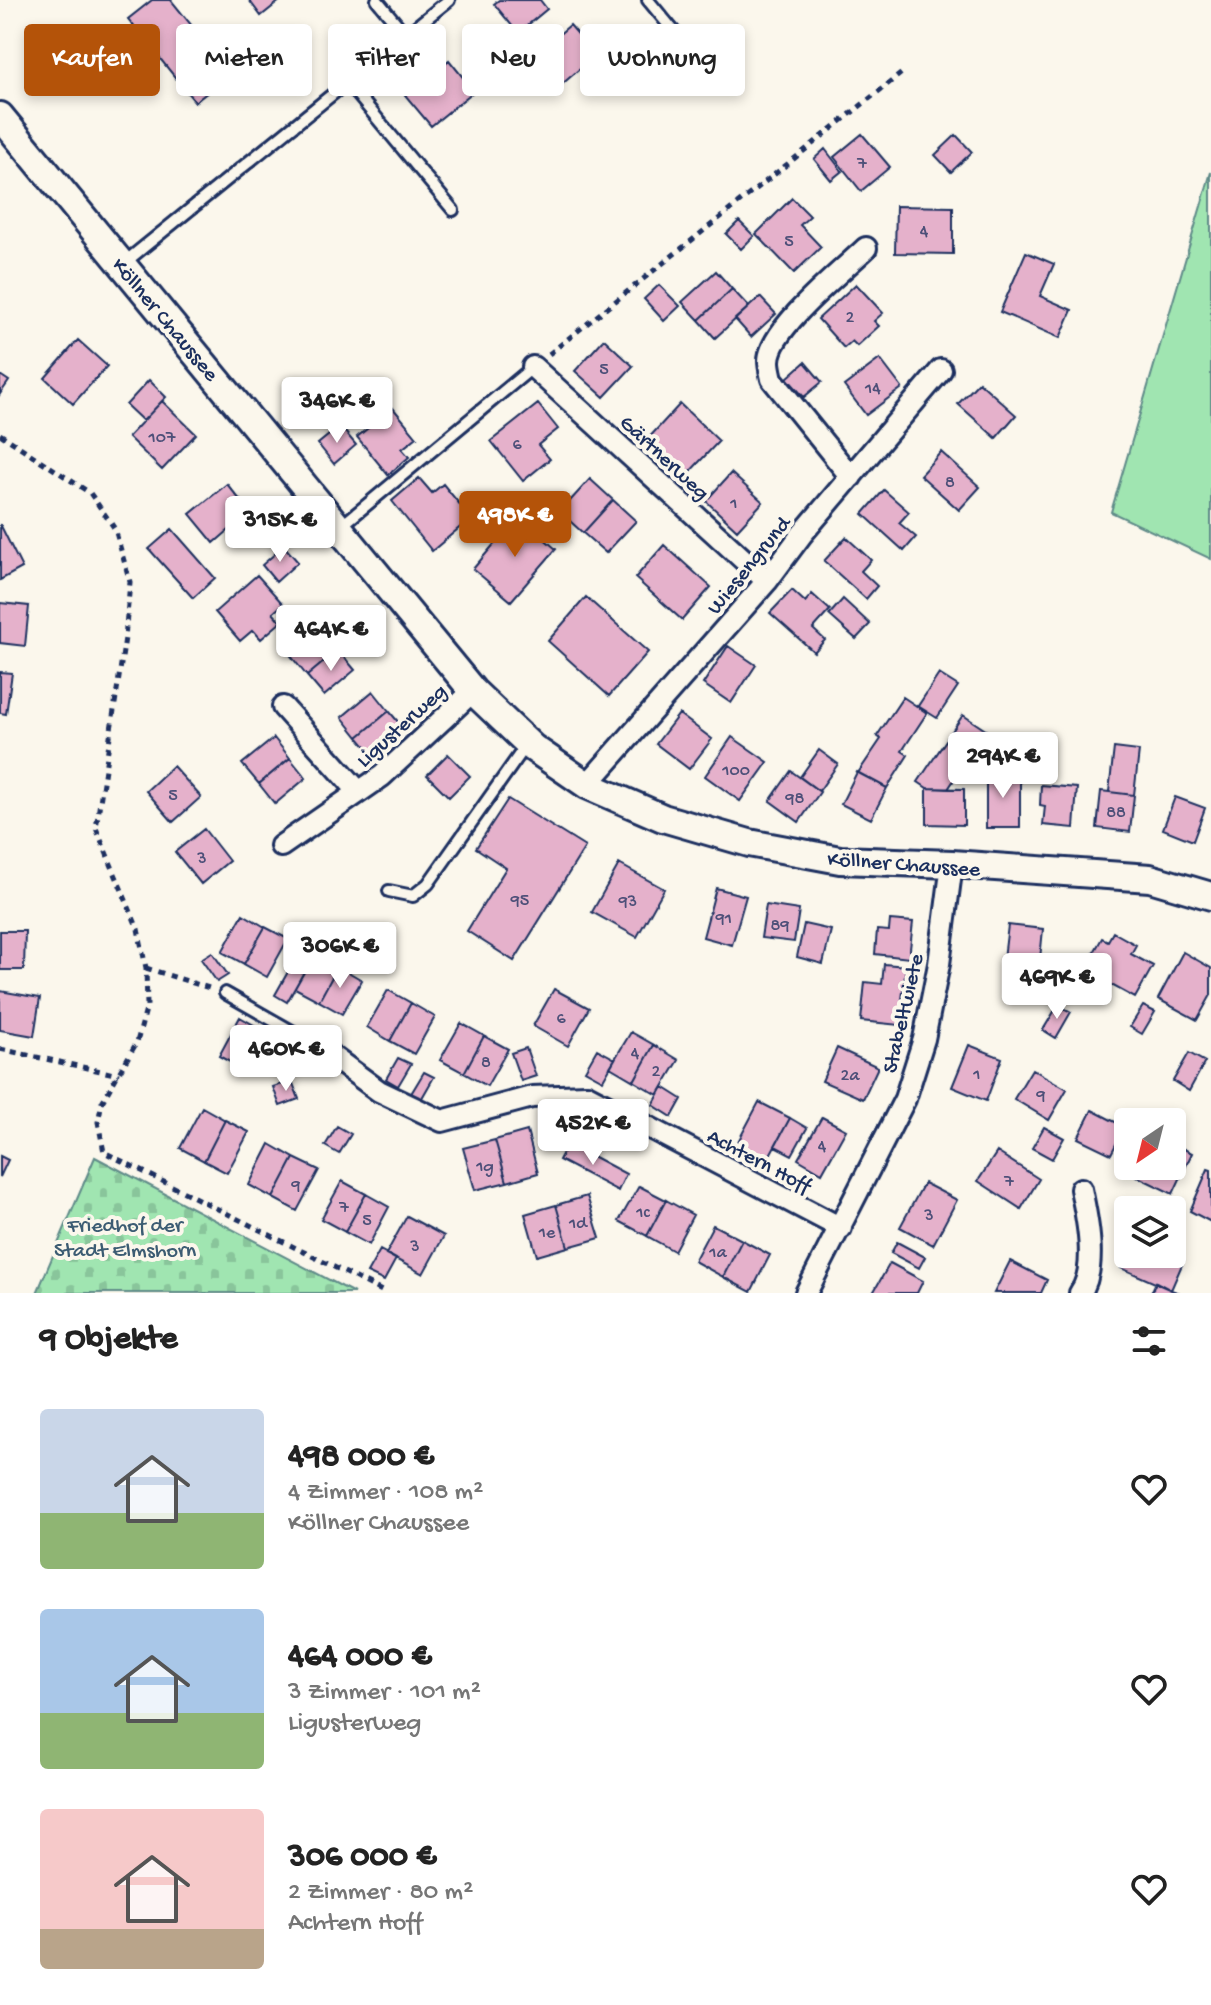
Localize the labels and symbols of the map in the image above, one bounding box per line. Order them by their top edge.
house number: 7 [856,154,867,175]
house number: 4 [920,222,929,243]
house number: 5 [784,232,794,253]
street label: Köllner Chaussee [105,254,224,388]
house number: 2 [846,308,855,329]
house number: 5 [599,360,609,381]
pin: 346K € [272,377,402,445]
house number: 14 [864,379,881,400]
street label: Gärtnerweg [613,411,714,507]
house number: 107 [148,428,176,449]
house number: 6 [512,435,522,456]
house number: 8 [945,473,955,494]
pin: 498K € [450,491,580,559]
house number: 1 [729,494,738,515]
pin: 315K € [215,496,345,564]
street label: Wiesengrund [703,511,799,621]
pin: 464K € [266,605,396,673]
street label: Ligusterweg [352,680,453,774]
pin: 294K € [938,732,1068,800]
house number: 100 [721,761,750,782]
house number: 5 [168,786,178,807]
house number: 98 [785,789,805,810]
house number: 88 [1106,803,1126,824]
street label: Köllner Chaussee [826,848,982,884]
house number: 3 [196,849,207,870]
house number: 95 [510,891,529,912]
house number: 93 [618,892,637,913]
house number: 91 [715,909,732,930]
house number: 89 [771,916,789,937]
pin: 306K € [275,922,405,990]
street label: Stabeltwiete [879,951,931,1076]
pin: 469K € [992,953,1122,1021]
house number: 6 [556,1009,566,1030]
pin: 460K € [221,1025,351,1093]
house number: 4 [631,1044,640,1065]
house number: 8 [481,1053,491,1074]
house number: 2 [652,1062,661,1083]
house number: 1 [972,1065,981,1086]
house number: 2a [841,1066,860,1087]
house number: 9 [1035,1086,1046,1107]
pin: 452K € [528,1099,658,1167]
north arrow [1114,1108,1186,1180]
street label: Achtern Hoff [702,1124,816,1202]
house number: 4 [818,1137,827,1158]
house number: 1g [475,1157,494,1178]
house number: 7 [1003,1172,1014,1193]
house number: 9 [290,1176,301,1197]
house number: 7 [338,1198,349,1219]
house number: 1c [635,1203,651,1224]
house number: 3 [923,1206,934,1227]
house number: 5 [362,1211,372,1232]
park label: Friedhof der Stadt Elmshorn [54,1214,197,1265]
house number: 1d [568,1214,588,1235]
house number: 1e [538,1223,556,1244]
house number: 3 [409,1237,420,1258]
house number: 1a [708,1243,728,1264]

